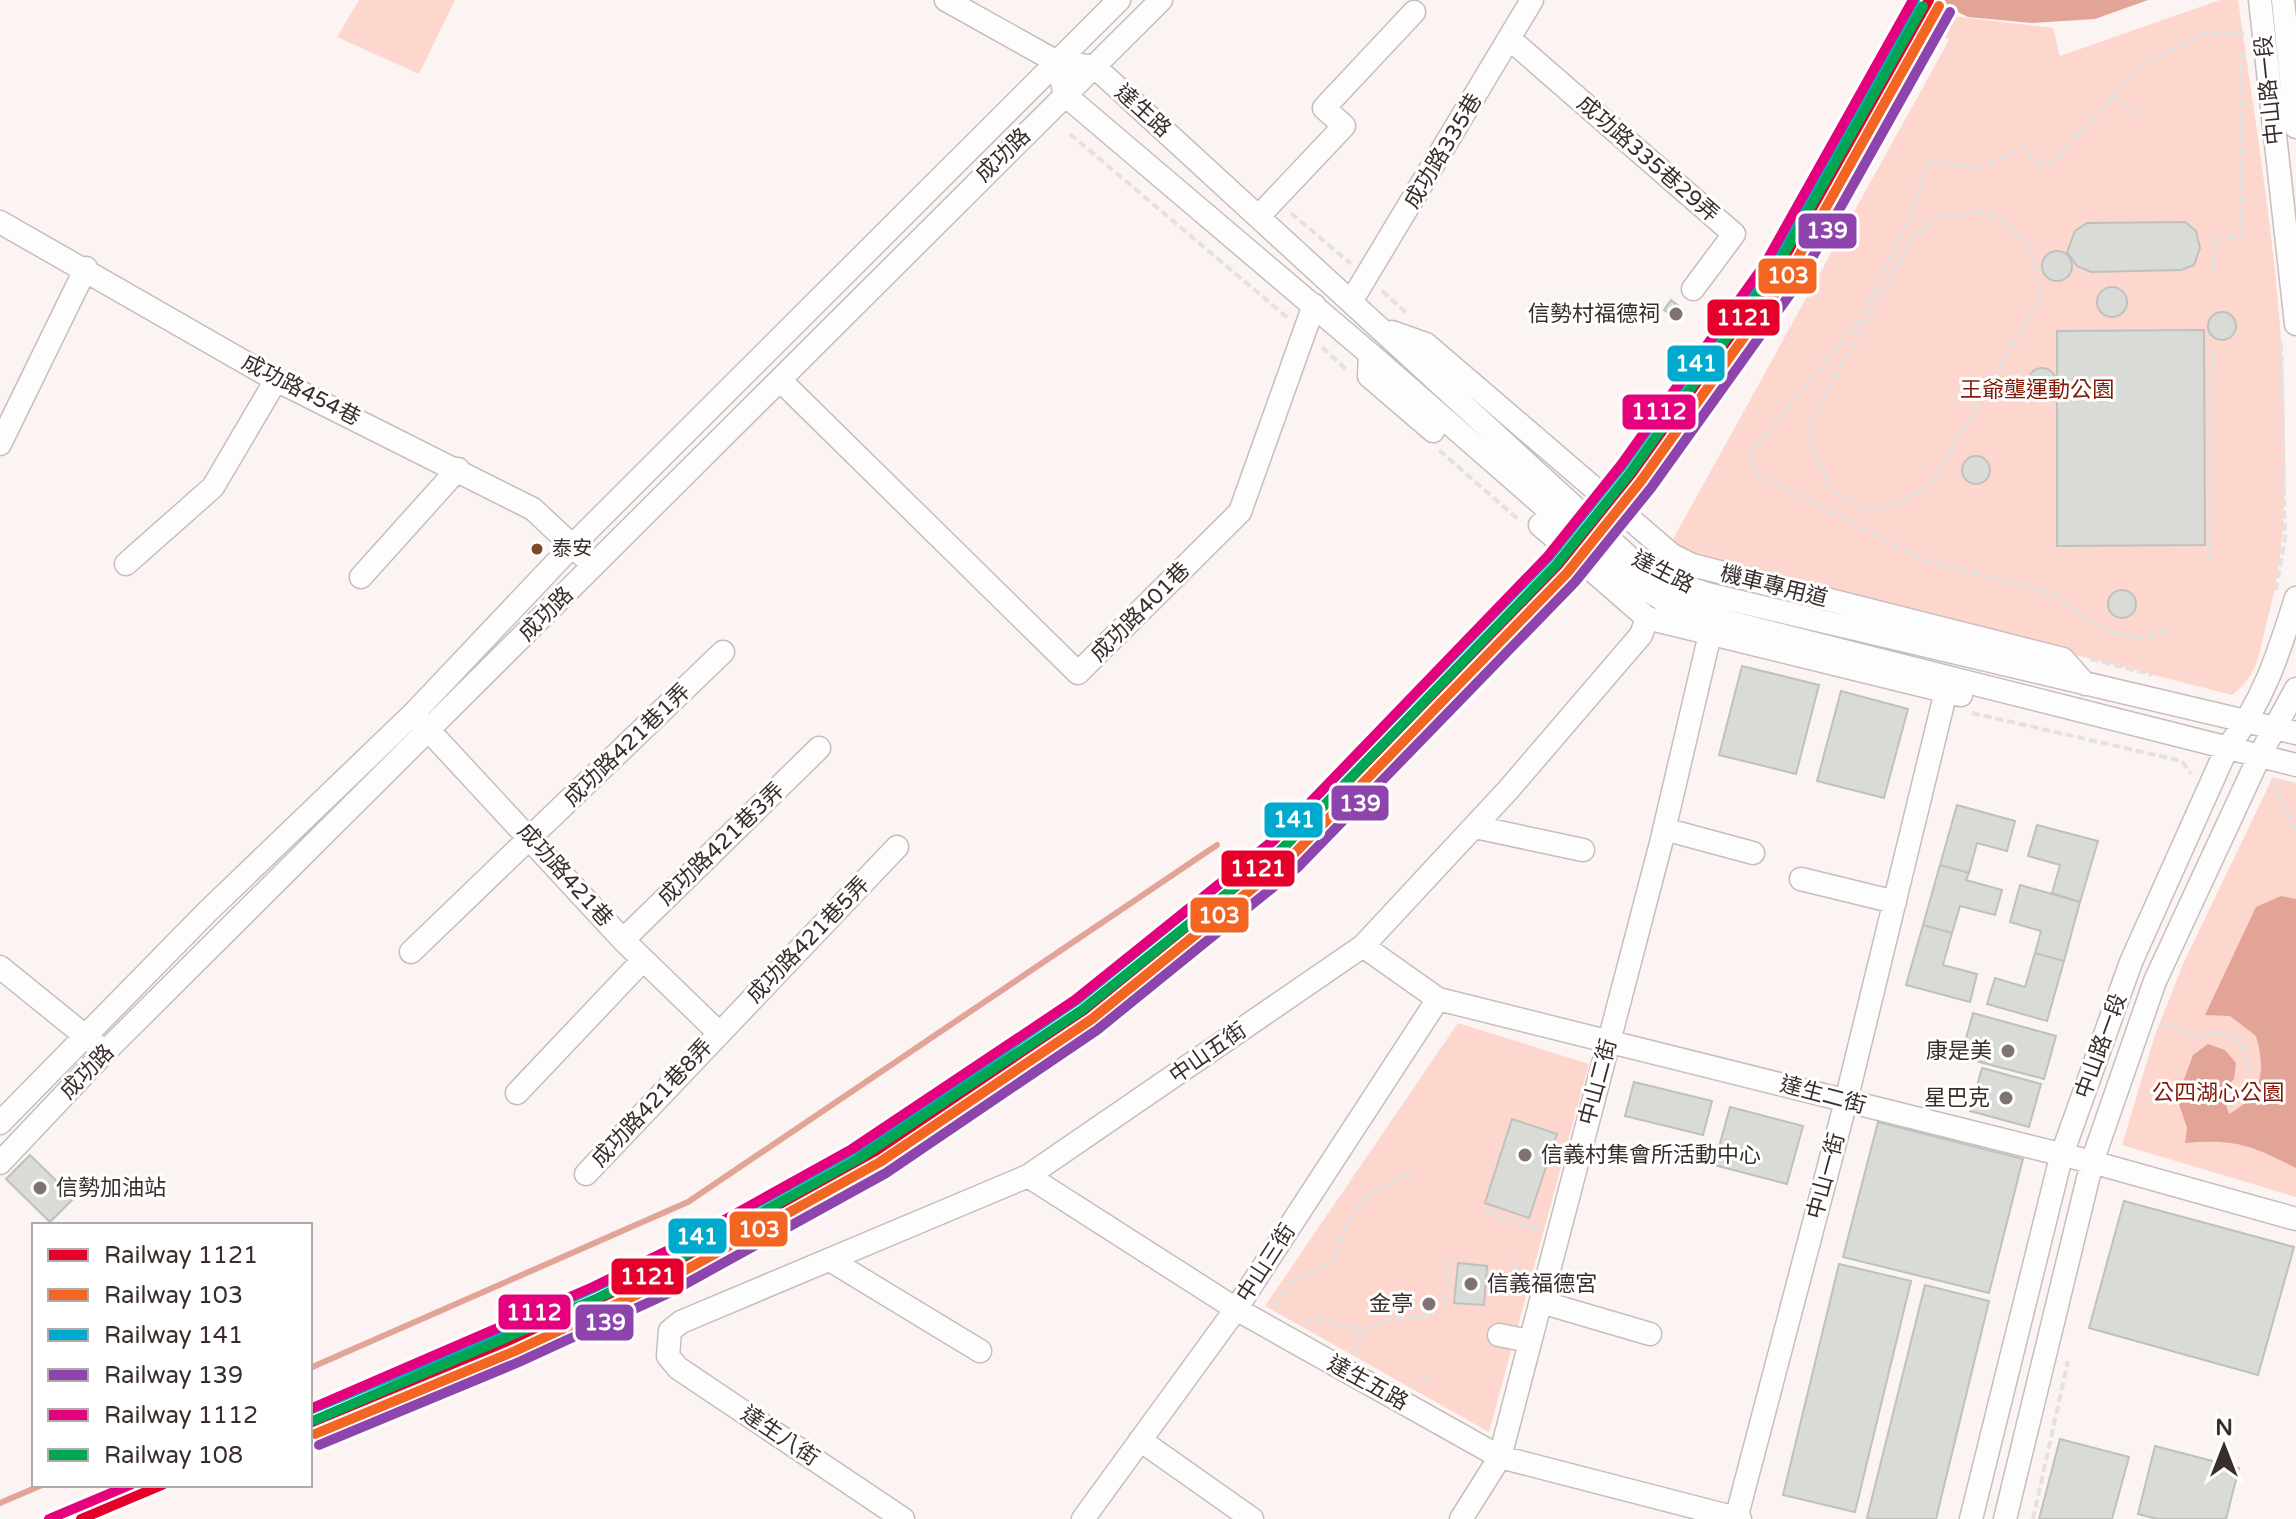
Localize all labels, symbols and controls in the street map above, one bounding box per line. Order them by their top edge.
street label: 中山路一段 [2250,34,2288,146]
street label: 達生路 [1110,79,1176,143]
street label: 成功路335巷 [1399,89,1487,213]
street label: 成功路335巷29弄 [1572,90,1724,228]
street label: 成功路 [970,123,1036,187]
line badge: 139 [1797,212,1858,250]
text: 139 [1806,218,1848,244]
line badge: 103 [1757,257,1818,295]
text: 103 [1767,263,1809,289]
line badge: 1121 [1706,298,1781,337]
place label: 信勢村福德祠 [1528,301,1660,327]
marker: 信勢村福德祠 [1667,305,1685,323]
text: 1121 [1716,305,1772,331]
line badge: 141 [1666,344,1726,383]
street label: 成功路454巷 [237,349,365,431]
text: 141 [1675,351,1717,377]
park label: 王爺壟運動公園 [1960,377,2114,403]
line badge: 1112 [1621,393,1697,431]
text: 1112 [1631,399,1687,425]
place label: 泰安 [552,537,592,561]
marker: 泰安 [529,541,545,557]
street label: 達生路 [1628,545,1698,599]
street label: 成功路401巷 [1085,557,1195,667]
street label: 機車專用道 [1717,560,1831,612]
street label: 成功路 [513,581,579,647]
street label: 成功路421巷1弄 [559,678,695,812]
street label: 成功路421巷3弄 [653,777,789,911]
line badge: 139 [1330,784,1390,822]
text: 139 [1339,791,1381,817]
line badge: 141 [1263,801,1324,839]
text: 141 [1273,807,1315,833]
street label: 成功路421巷 [512,818,618,932]
line badge: 1121 [1220,849,1296,888]
text: 1121 [1230,856,1286,882]
street label: 成功路421巷5弄 [741,872,875,1008]
line badge: 103 [1189,896,1250,934]
text: 103 [1198,903,1240,929]
street label: 中山路一段 [2070,990,2132,1102]
street label: 中山五街 [1164,1017,1252,1089]
street label: 成功路421巷8弄 [586,1034,718,1172]
street label: 中山二街 [1574,1036,1622,1128]
place label: 康是美 [1926,1038,1992,1064]
street label: 成功路 [55,1039,119,1105]
marker: 康是美 [1999,1042,2017,1060]
street label: 達生二街 [1777,1071,1869,1119]
park label: 公四湖心公園 [2152,1080,2284,1106]
place label: 星巴克 [1924,1085,1990,1111]
marker: 星巴克 [1997,1089,2015,1107]
street label: 中山一街 [1802,1130,1850,1222]
place label: 信義村集會所活動中心 [1541,1142,1761,1168]
marker: 信義村集會所活動中心 [1516,1146,1534,1164]
place label: 信勢加油站 [56,1175,166,1201]
marker: 信勢加油站 [31,1179,49,1197]
line badge: 103 [728,1210,789,1248]
line badge: 141 [667,1217,728,1255]
text: 103 [738,1217,780,1243]
street label: 中山三街 [1231,1219,1301,1307]
legend [32,1223,312,1487]
text: 141 [676,1224,718,1250]
text: Railway 1121 [104,1241,258,1270]
line badge: 1121 [610,1257,685,1296]
text: 1121 [620,1264,676,1290]
place label: 信義福德宮 [1487,1271,1597,1297]
marker: 信義福德宮 [1462,1275,1480,1293]
text: Railway 103 [104,1281,243,1310]
place label: 金亭 [1369,1291,1413,1317]
line badge: 1112 [497,1293,572,1331]
marker: 金亭 [1420,1295,1438,1313]
text: 1112 [506,1300,562,1326]
line badge: 139 [574,1303,635,1342]
text: 139 [584,1310,626,1336]
text: Railway 141 [104,1321,243,1350]
street label: 達生五路 [1323,1350,1413,1416]
text: Railway 139 [104,1361,243,1390]
text: Railway 1112 [104,1401,258,1430]
street label: 達生八街 [736,1401,824,1471]
north arrow [2184,1407,2264,1487]
text: N [2215,1415,2233,1441]
text: Railway 108 [104,1441,243,1470]

